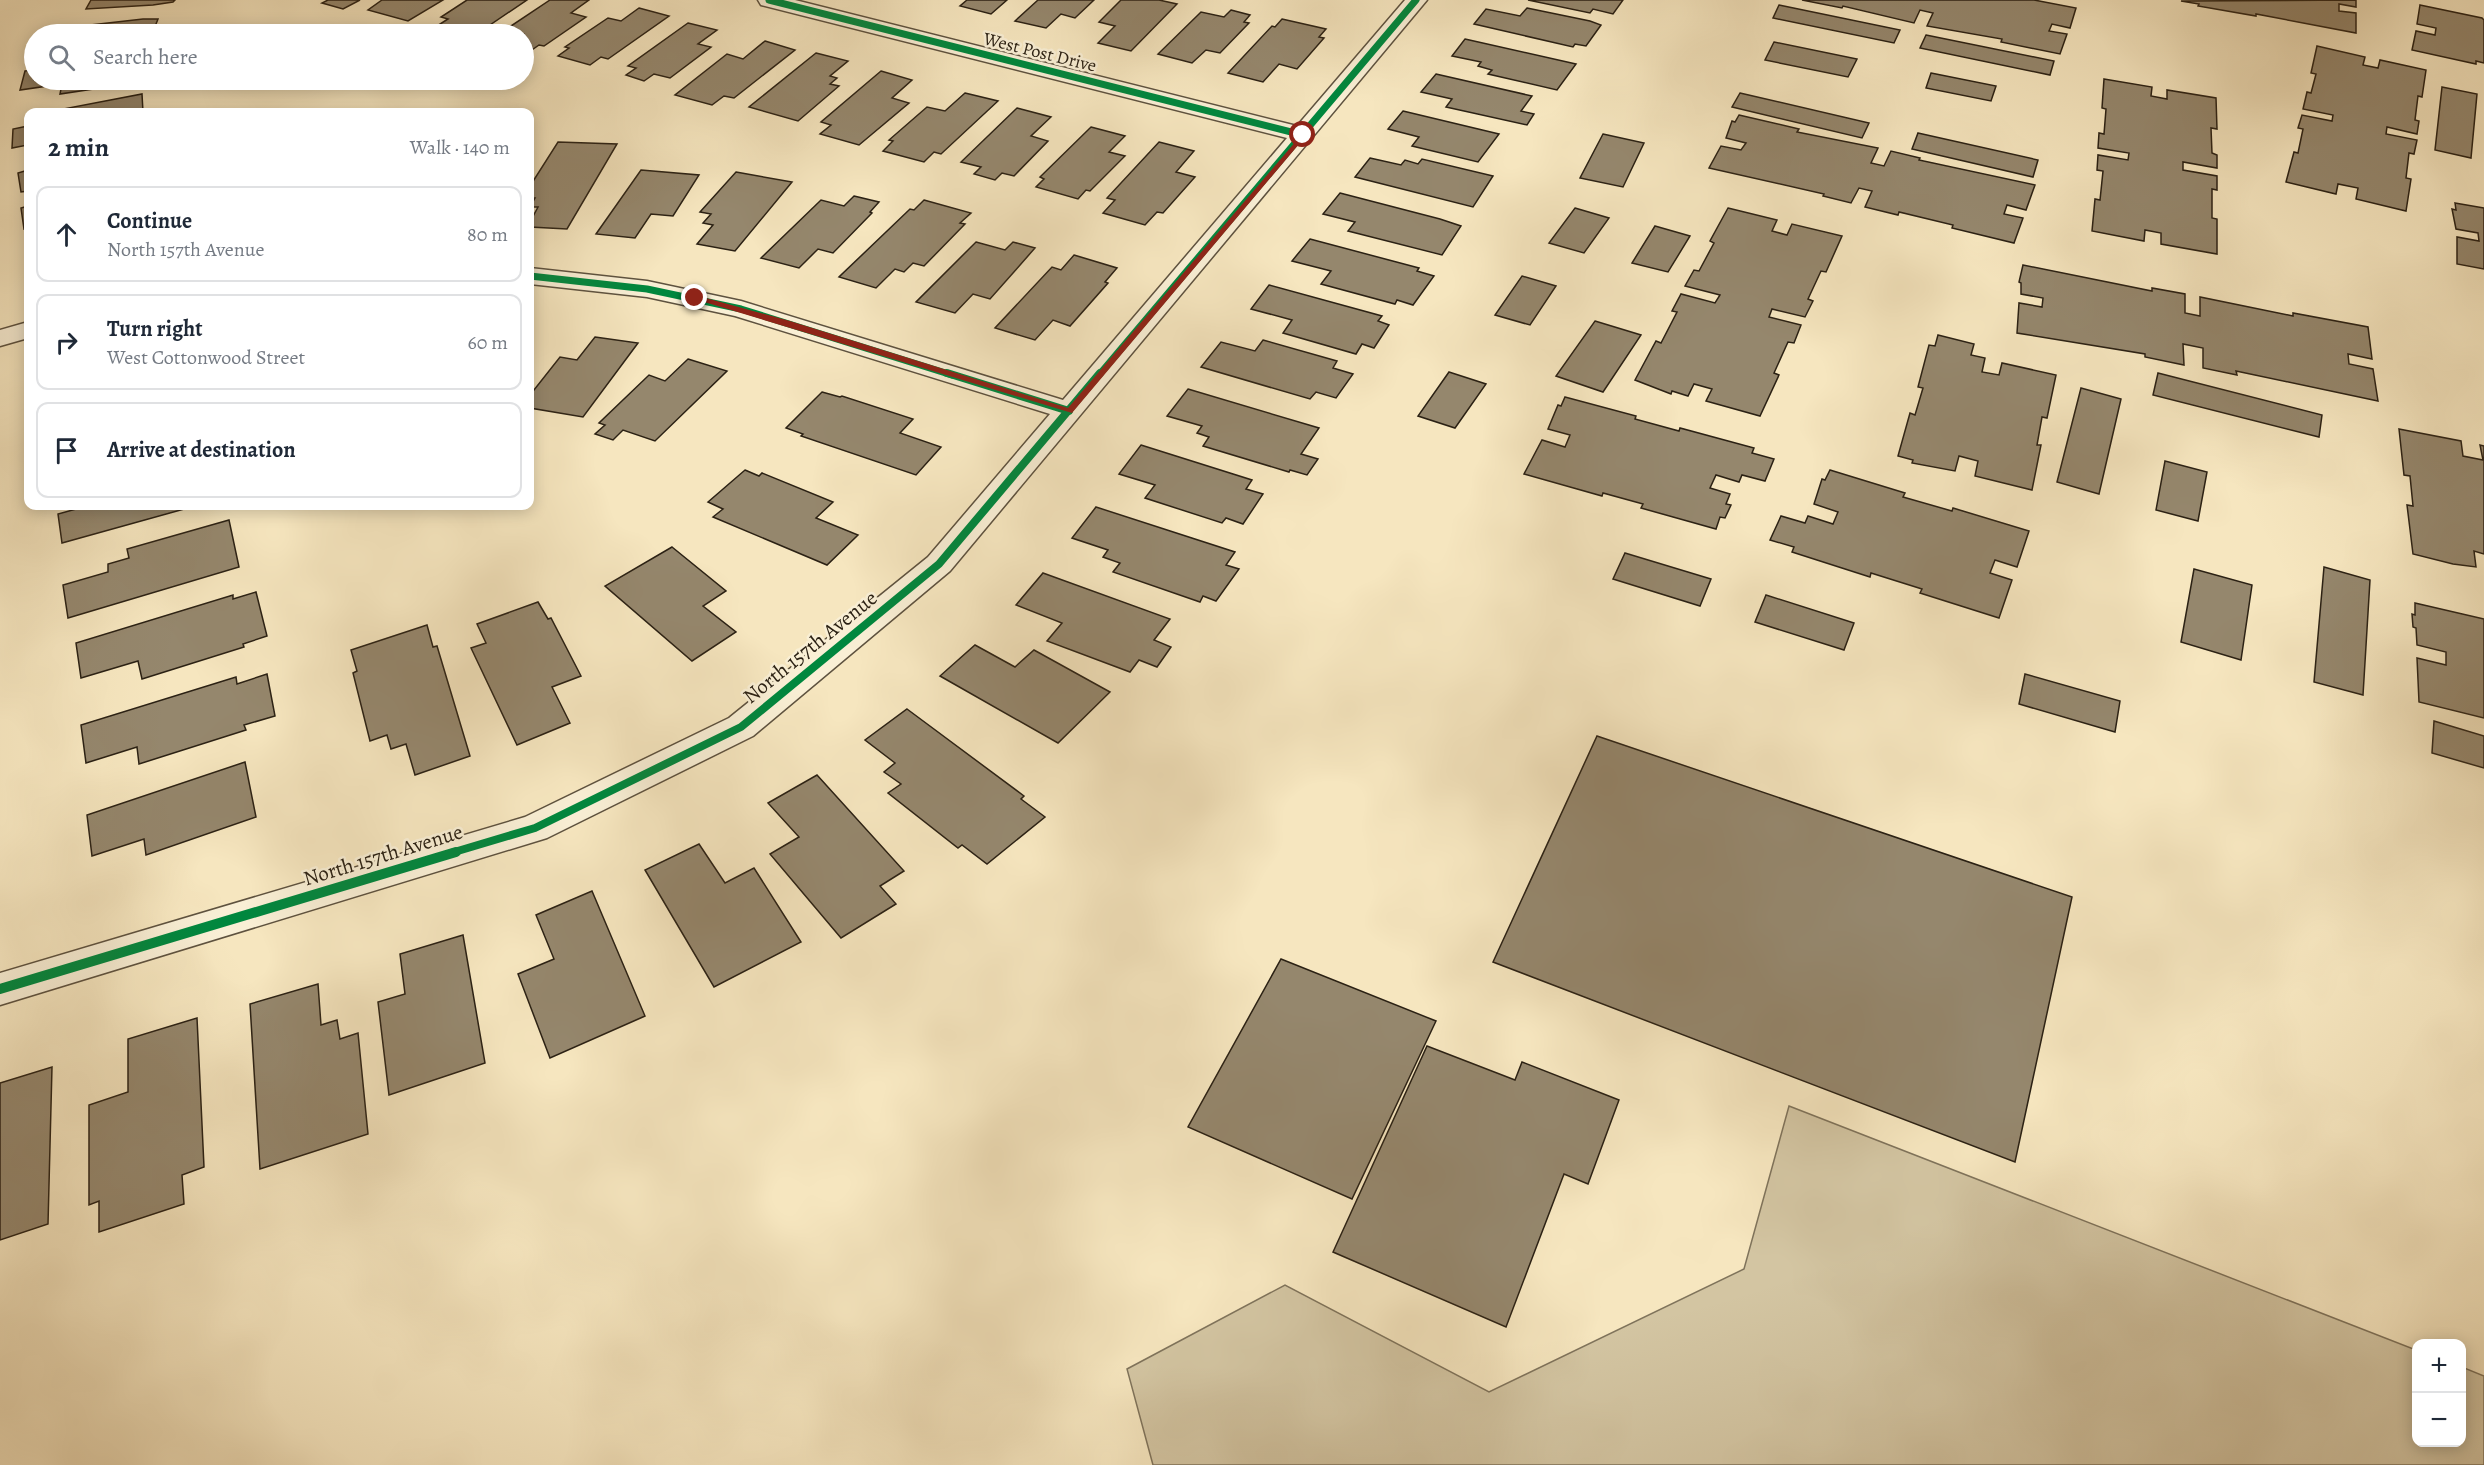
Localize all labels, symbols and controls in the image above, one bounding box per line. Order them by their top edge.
search box [24,24,534,90]
street label: West Post Drive [980,26,1099,78]
icon: search [45,41,78,74]
text: Search here [93,42,198,72]
route start [1289,121,1315,147]
text: 2 min [48,130,109,165]
text: Walk · 140 m [410,134,510,161]
text: Continue [107,206,192,236]
icon: ahead [50,218,83,251]
text: 80 m [467,221,508,248]
text: North 157th Avenue [107,236,264,263]
route end [681,284,707,310]
text: Turn right [107,314,203,344]
icon: right [50,326,83,359]
text: 60 m [468,329,508,356]
text: West Cottonwood Street [107,344,305,371]
icon: arrive [50,434,83,467]
text: Arrive at destination [107,435,296,465]
street label: North 157th Avenue [737,584,883,710]
street label: North 157th Avenue [300,817,466,893]
map controls [2412,1339,2466,1447]
button: + [2412,1339,2466,1393]
button: − [2412,1393,2466,1447]

